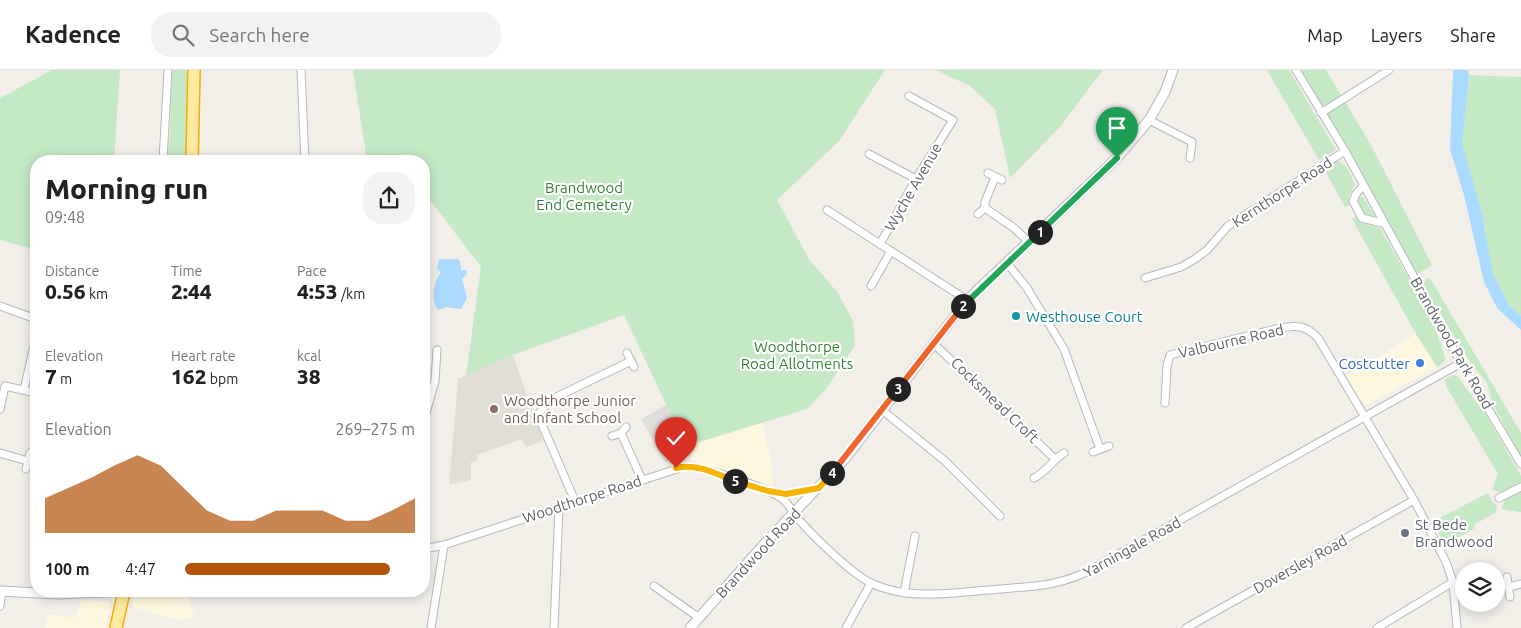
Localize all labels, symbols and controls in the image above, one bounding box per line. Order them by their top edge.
search box [151,12,501,57]
text: Kadence [25,21,121,48]
icon: search [169,21,197,49]
text: Search here [209,24,310,46]
text: Map [1307,25,1343,45]
text: Layers [1371,25,1422,45]
text: Share [1450,25,1496,45]
pin [1096,107,1138,158]
icon: arrive [1103,114,1131,142]
street label: Wyche Avenue [881,140,945,234]
street label: Kernthorpe Road [1229,153,1335,231]
button: share [363,172,415,224]
text: Morning run [45,173,208,204]
park label: Brandwood End Cemetery [536,179,632,213]
text: 09:48 [45,208,85,226]
pin: 1 [1028,220,1052,244]
text: 1 [1037,224,1044,240]
text: Distance [45,263,99,279]
text: Time [171,263,202,279]
text: Pace [297,263,327,279]
street label: Brandwood Park Road [1407,274,1497,412]
text: 0.56 [45,279,86,303]
text: 2:44 [171,279,212,303]
text: 4:53 [297,279,338,303]
text: km [86,286,108,302]
text: /km [338,286,365,302]
pin: 2 [950,294,976,318]
text: 2 [960,298,967,314]
place label: Westhouse Court [1026,308,1143,325]
marker: Westhouse Court [1010,310,1022,322]
street label: Valbourne Road [1177,321,1285,361]
park label: Woodthorpe Road Allotments [741,338,853,372]
text: Elevation [45,348,103,364]
text: Heart rate [171,348,235,364]
text: kcal [297,348,321,364]
street label: Cocksmead Croft [948,354,1042,446]
place label: Costcutter [1338,355,1410,372]
marker: Costcutter [1414,357,1426,369]
text: 7 [45,364,57,388]
text: 162 [171,364,207,388]
text: 38 [297,364,321,388]
text: m [57,371,72,387]
text: bpm [207,371,238,387]
pin: 3 [886,376,910,402]
text: 3 [895,381,902,397]
place label: Woodthorpe Junior and Infant School [504,392,636,426]
marker: Woodthorpe Junior and Infant School [488,403,500,415]
pin [655,417,697,468]
text: Elevation [45,420,112,438]
text: 269–275 m [335,420,415,438]
icon: check [662,424,690,452]
pin: 4 [820,460,844,486]
text: 4 [829,465,836,481]
pin: 5 [722,468,748,494]
street label: Woodthorpe Road [520,472,644,526]
text: 5 [732,473,739,489]
street label: Brandwood Road [712,505,804,601]
street label: Yarningale Road [1080,513,1184,581]
place label: St Bede Brandwood [1415,516,1493,550]
marker: St Bede Brandwood [1399,527,1411,539]
street label: Doversley Road [1250,531,1350,597]
text: 100 m [45,560,90,578]
text: 4:47 [125,560,156,578]
map controls [1455,562,1505,612]
button: layers [1455,562,1505,612]

